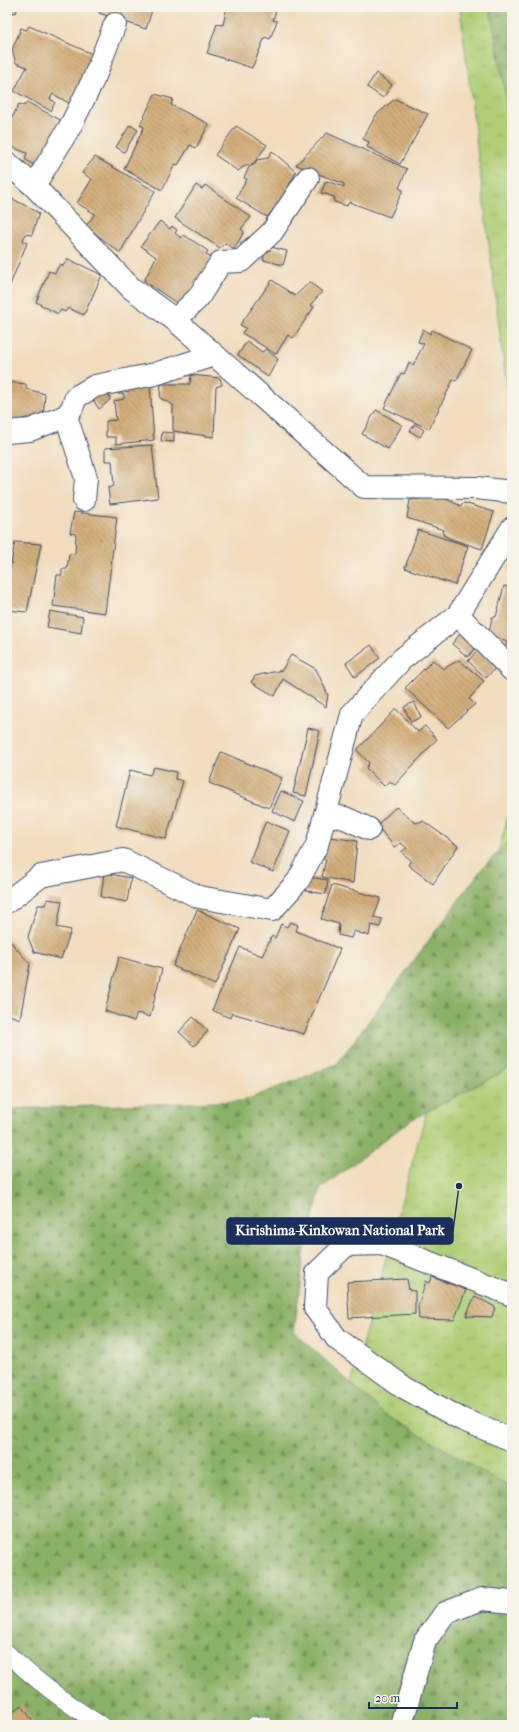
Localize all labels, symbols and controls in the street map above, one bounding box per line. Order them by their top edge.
callout: Kirishima-Kinkowan National Park [227,1218,453,1244]
text: Kirishima-Kinkowan National Park [235,1222,446,1239]
scale bar [369,1684,457,1710]
text: 20 m [375,1691,400,1705]

